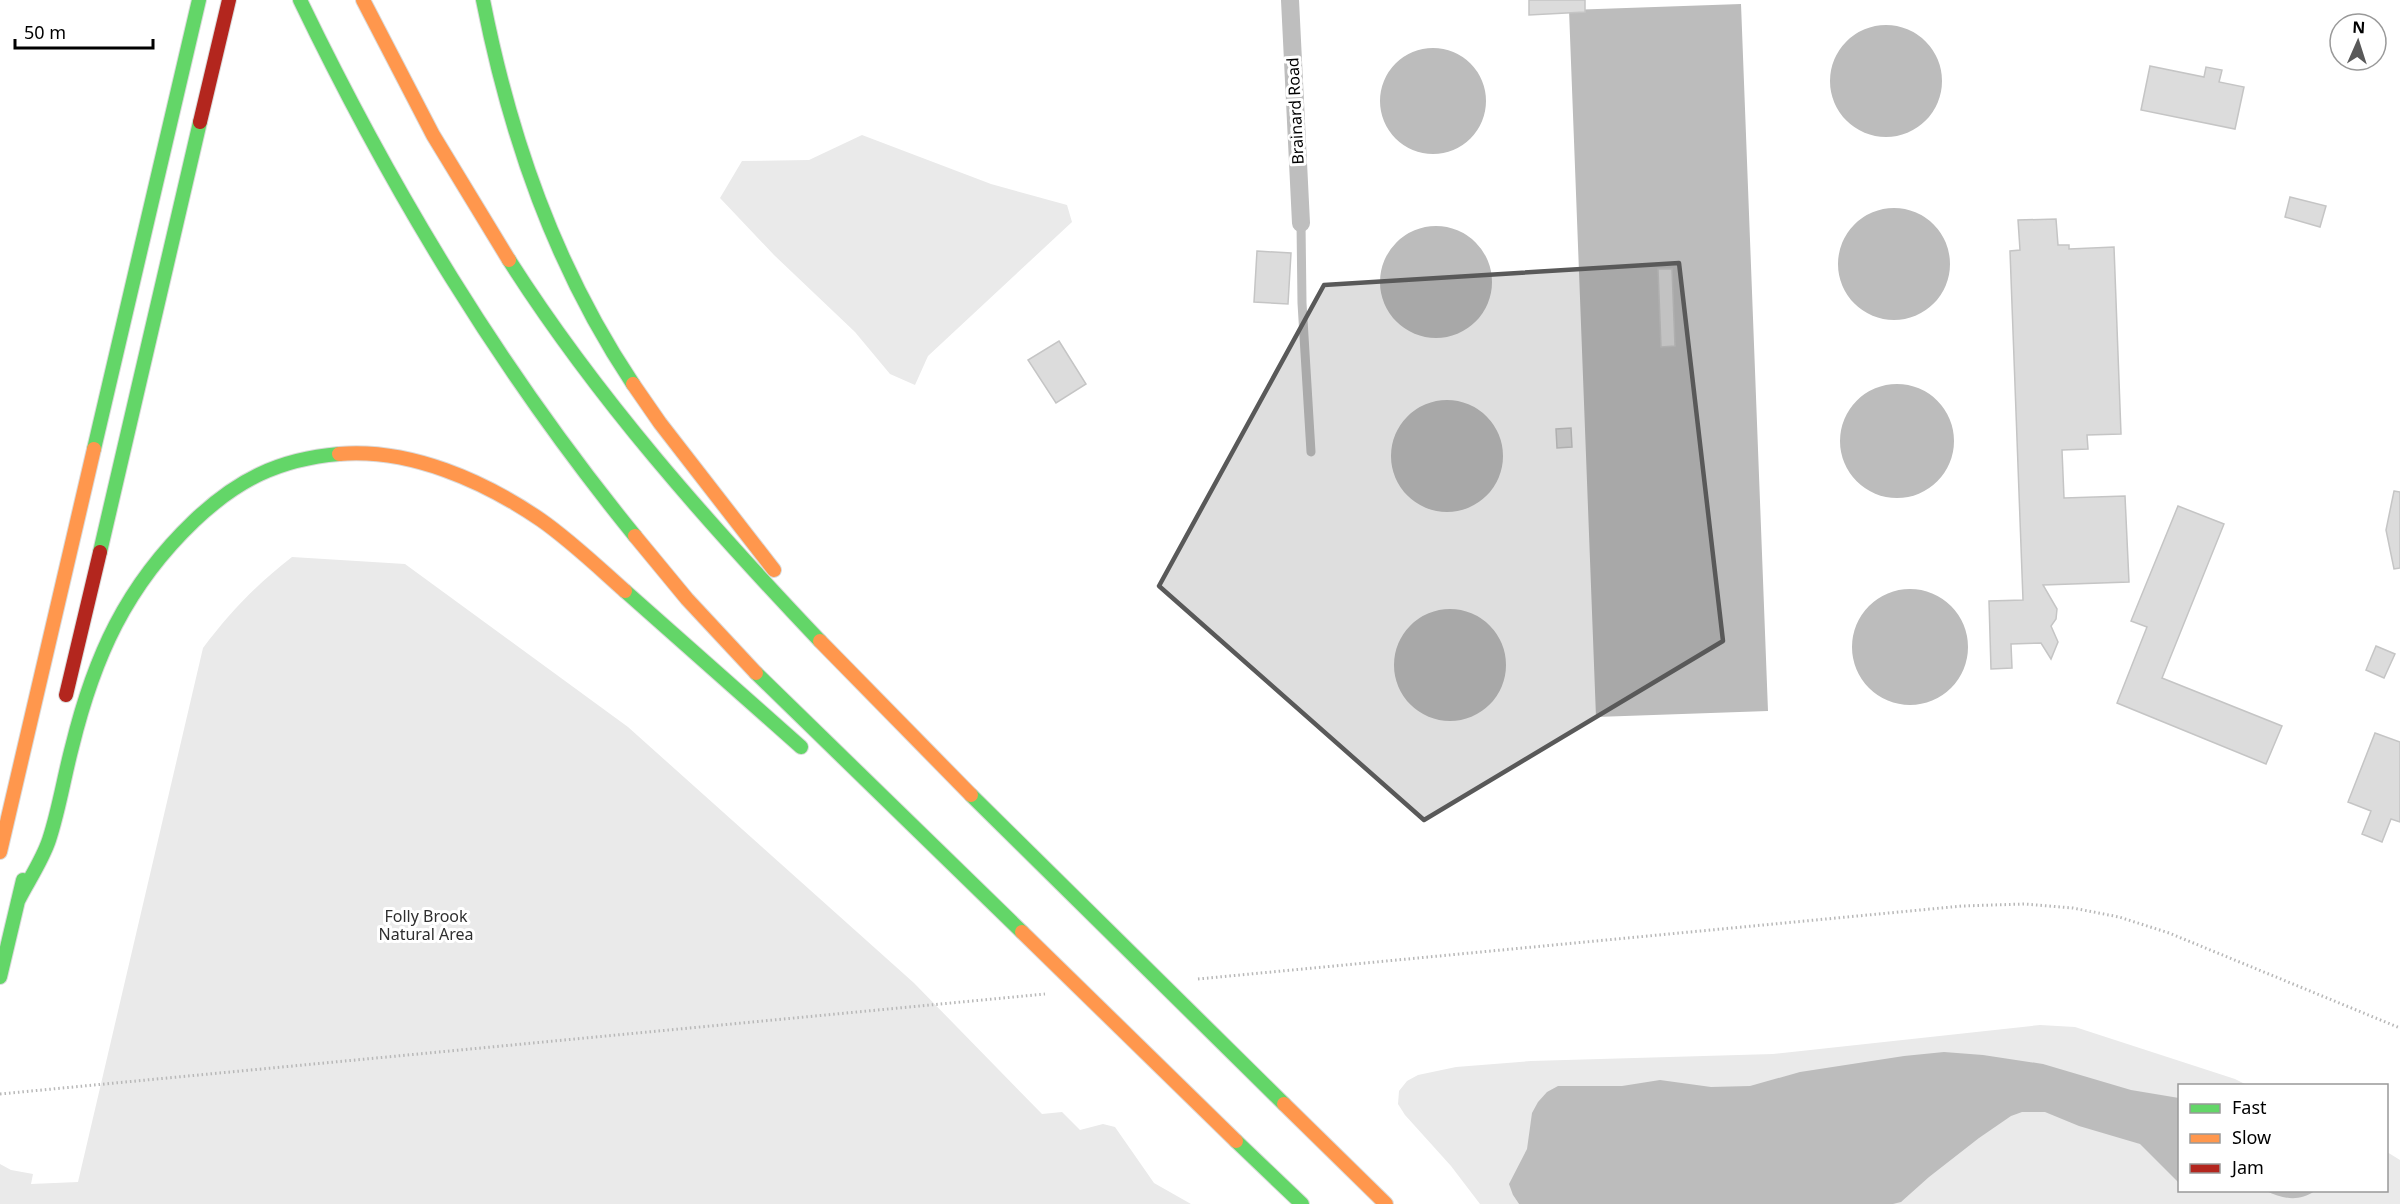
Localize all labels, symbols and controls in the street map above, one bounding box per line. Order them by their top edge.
scale bar [15,12,153,50]
north arrow [2328,12,2388,72]
text: N [2352,16,2366,38]
text: 50 m [24,20,66,44]
street label: Brainard Road [1281,57,1309,165]
park label: Folly Brook Natural Area [379,905,473,945]
legend [2178,1084,2388,1192]
text: Fast [2232,1095,2267,1119]
text: Slow [2232,1125,2271,1149]
text: Jam [2230,1155,2264,1179]

